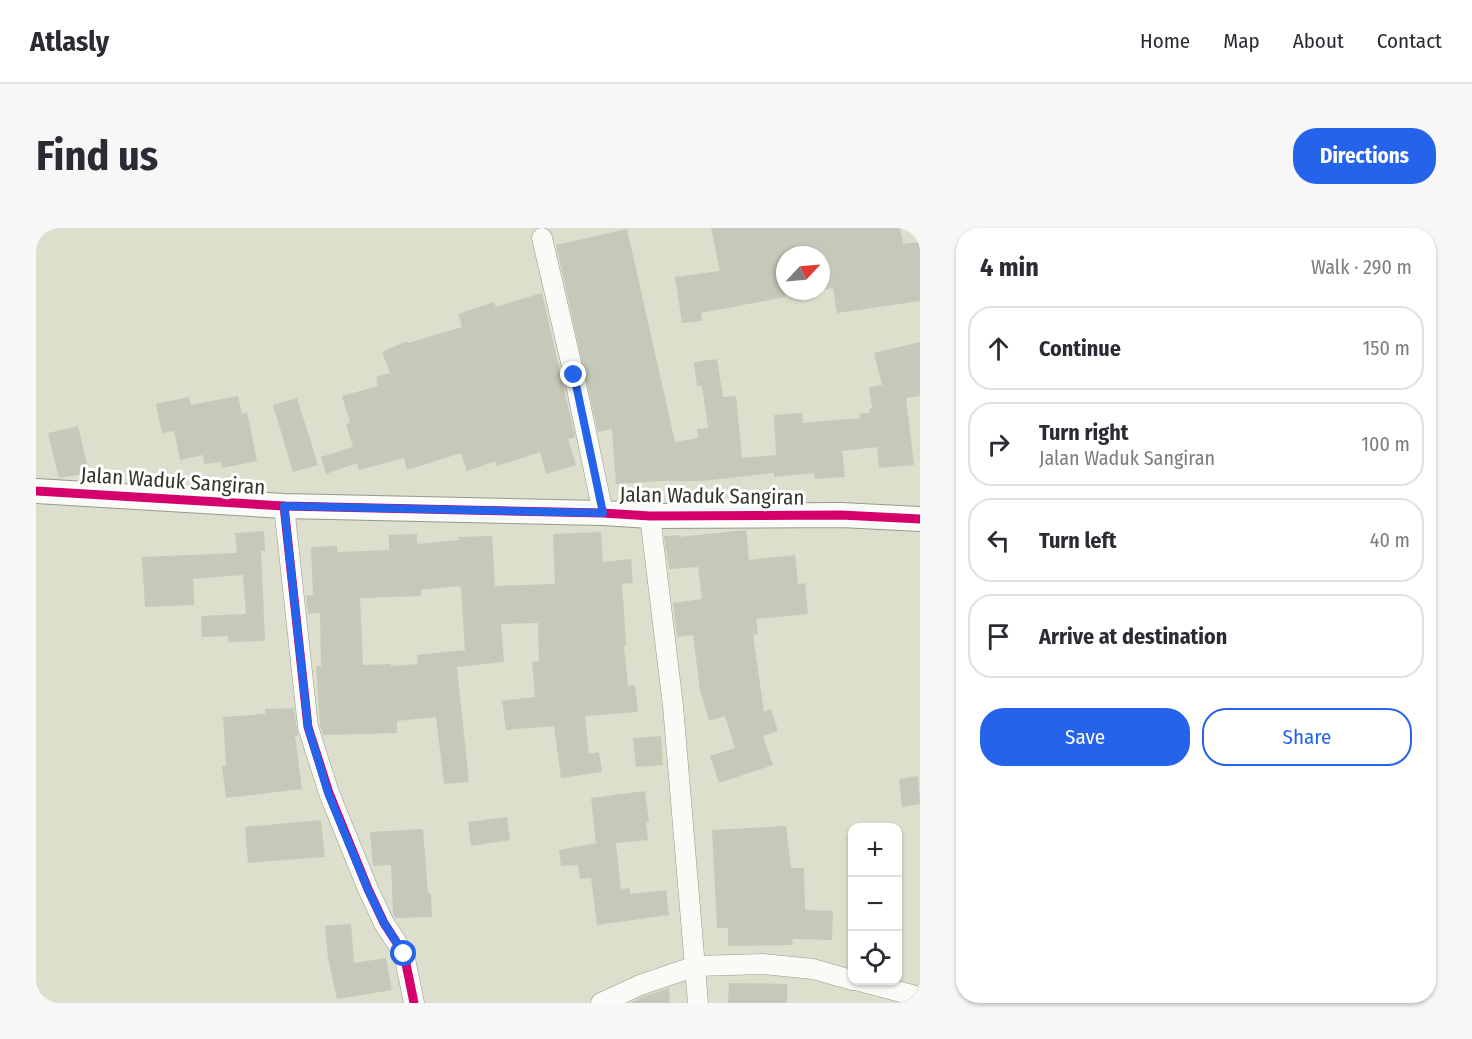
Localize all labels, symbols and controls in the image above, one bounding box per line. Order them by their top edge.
text: Atlasly [30,25,109,58]
text: Home [1140,28,1190,54]
text: Map [1223,28,1260,54]
text: About [1293,28,1344,54]
text: Contact [1377,28,1442,54]
button: Directions [1293,128,1436,184]
text: Find us [36,131,158,181]
north arrow [776,246,830,300]
text: 4 min [980,252,1039,283]
text: Walk · 290 m [1311,255,1412,279]
icon: ahead [982,332,1015,365]
text: Continue [1039,335,1121,362]
text: 150 m [1363,336,1410,360]
route end [560,361,586,387]
text: Turn right [1039,419,1128,446]
icon: right [982,428,1015,461]
text: 100 m [1361,432,1410,456]
text: Jalan Waduk Sangiran [1039,446,1215,470]
street label: Jalan Waduk Sangiran [80,462,266,500]
street label: Jalan Waduk Sangiran [619,481,805,511]
icon: left [982,524,1015,557]
text: Turn left [1039,527,1117,554]
text: 40 m [1370,528,1410,552]
icon: arrive [982,620,1015,653]
text: Arrive at destination [1039,623,1227,650]
button: Save [980,708,1190,766]
button: Share [1202,708,1412,766]
map controls [848,823,902,985]
button: + [848,823,902,877]
button: − [848,877,902,931]
button: locate [848,931,902,985]
route start [390,940,416,966]

